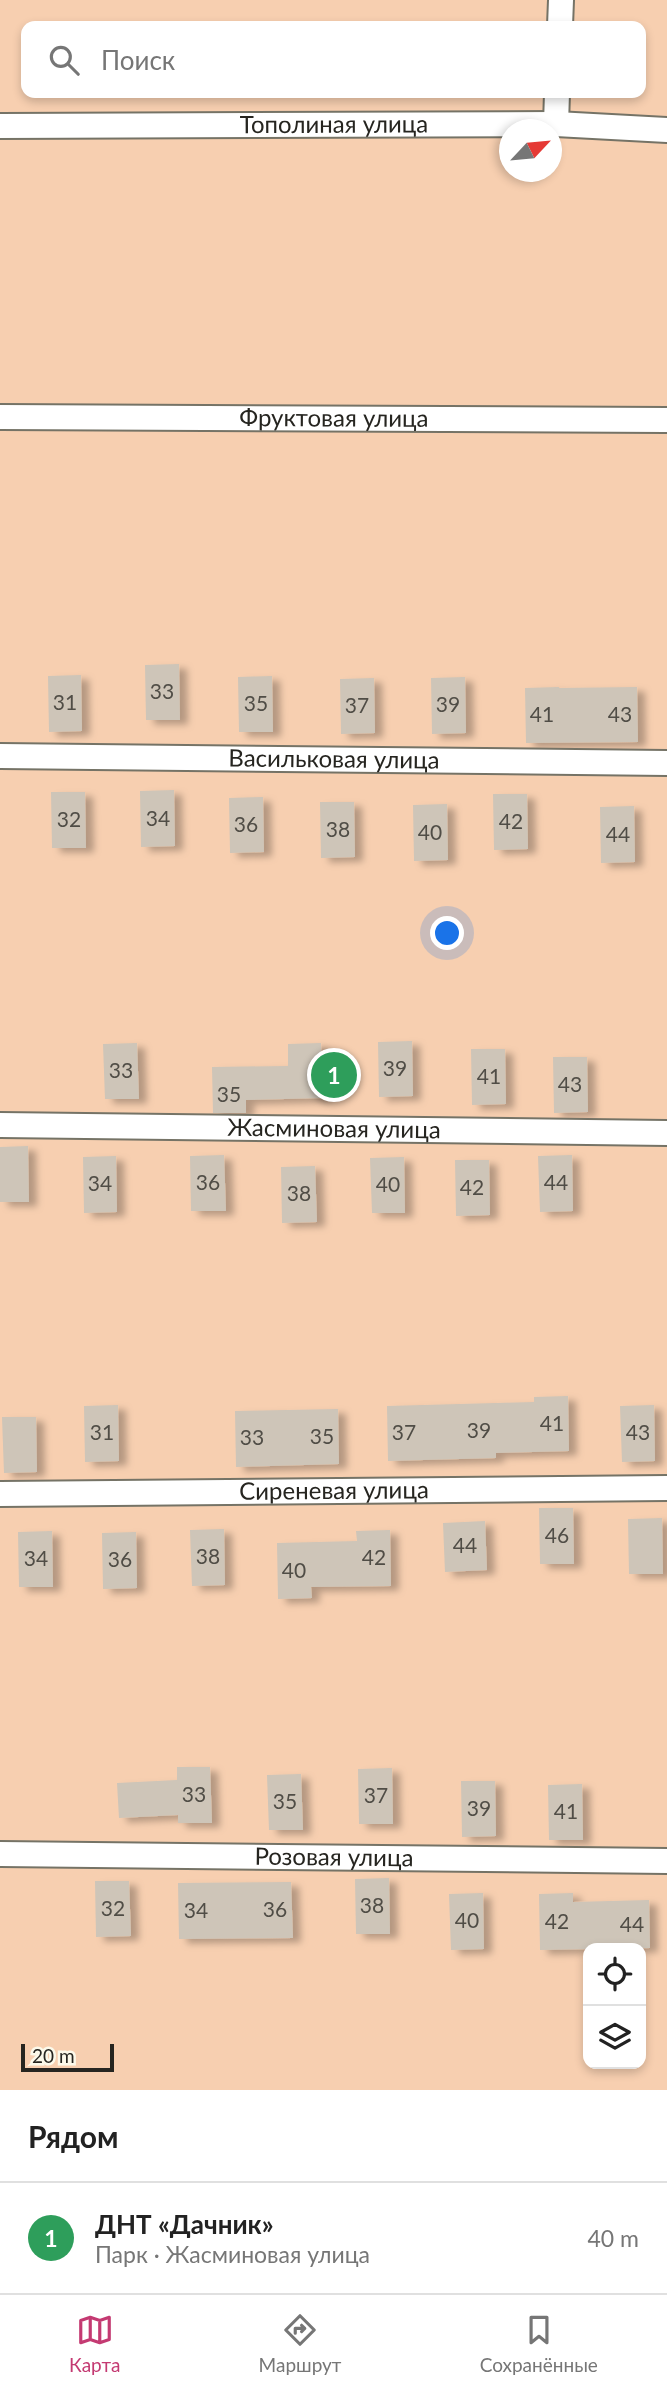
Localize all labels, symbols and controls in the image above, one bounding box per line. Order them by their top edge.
search box [21,21,646,98]
icon: search [45,41,83,79]
text: Поиск [101,44,175,76]
street label: Тополиная улица [240,108,428,138]
north arrow [499,119,562,182]
street label: Фруктовая улица [239,402,429,432]
house number: 33 [150,678,174,703]
house number: 31 [53,689,77,714]
house number: 35 [244,690,268,715]
house number: 39 [436,691,460,716]
house number: 37 [345,692,369,717]
house number: 41 [530,701,554,726]
house number: 43 [608,701,632,726]
street label: Васильковая улица [228,742,440,774]
house number: 34 [146,805,170,830]
house number: 32 [57,806,81,831]
house number: 42 [499,808,523,833]
house number: 36 [234,811,258,836]
house number: 38 [326,816,350,841]
house number: 40 [418,819,442,844]
house number: 44 [606,821,630,846]
your location [430,916,464,950]
pin: 1 [311,1049,357,1101]
house number: 39 [383,1055,407,1080]
house number: 33 [109,1057,133,1082]
house number: 41 [477,1063,501,1088]
house number: 43 [558,1071,582,1096]
house number: 35 [217,1081,241,1106]
street label: Жасминовая улица [227,1112,441,1143]
house number: 36 [196,1169,220,1194]
house number: 44 [544,1169,568,1194]
house number: 34 [88,1170,112,1195]
house number: 40 [376,1171,400,1196]
house number: 42 [460,1174,484,1199]
house number: 38 [287,1180,311,1205]
house number: 41 [540,1410,564,1435]
house number: 39 [467,1417,491,1442]
house number: 31 [90,1419,114,1444]
house number: 37 [392,1419,416,1444]
house number: 43 [626,1419,650,1444]
house number: 35 [310,1423,334,1448]
house number: 33 [240,1424,264,1449]
street label: Сиреневая улица [239,1474,429,1505]
house number: 46 [545,1522,569,1547]
house number: 44 [453,1532,477,1557]
house number: 38 [196,1543,220,1568]
house number: 42 [362,1544,386,1569]
house number: 34 [24,1545,48,1570]
house number: 36 [108,1546,132,1571]
house number: 40 [282,1557,306,1582]
house number: 33 [182,1781,206,1806]
house number: 37 [364,1782,388,1807]
house number: 35 [273,1788,297,1813]
house number: 39 [467,1795,491,1820]
house number: 41 [554,1798,578,1823]
street label: Розовая улица [254,1841,414,1871]
house number: 38 [360,1892,384,1917]
house number: 32 [101,1895,125,1920]
house number: 36 [263,1896,287,1921]
house number: 34 [184,1897,208,1922]
house number: 40 [455,1907,479,1932]
house number: 42 [545,1908,569,1933]
house number: 44 [620,1911,644,1936]
map controls [583,1943,646,2069]
button: locate [583,1943,646,2006]
button: layers [583,2006,646,2069]
scale bar [21,2041,114,2073]
text: 20 m [32,2044,75,2067]
text: Рядом [28,2118,118,2154]
text: ДНТ «Дачник» [95,2208,274,2240]
text: 1 [44,2224,58,2252]
text: 40 m [588,2224,639,2252]
text: Парк · Жасминовая улица [95,2240,370,2268]
tab: Карта [69,2311,120,2376]
tab: Маршрут [259,2311,341,2376]
tab: Сохранённые [480,2311,598,2376]

